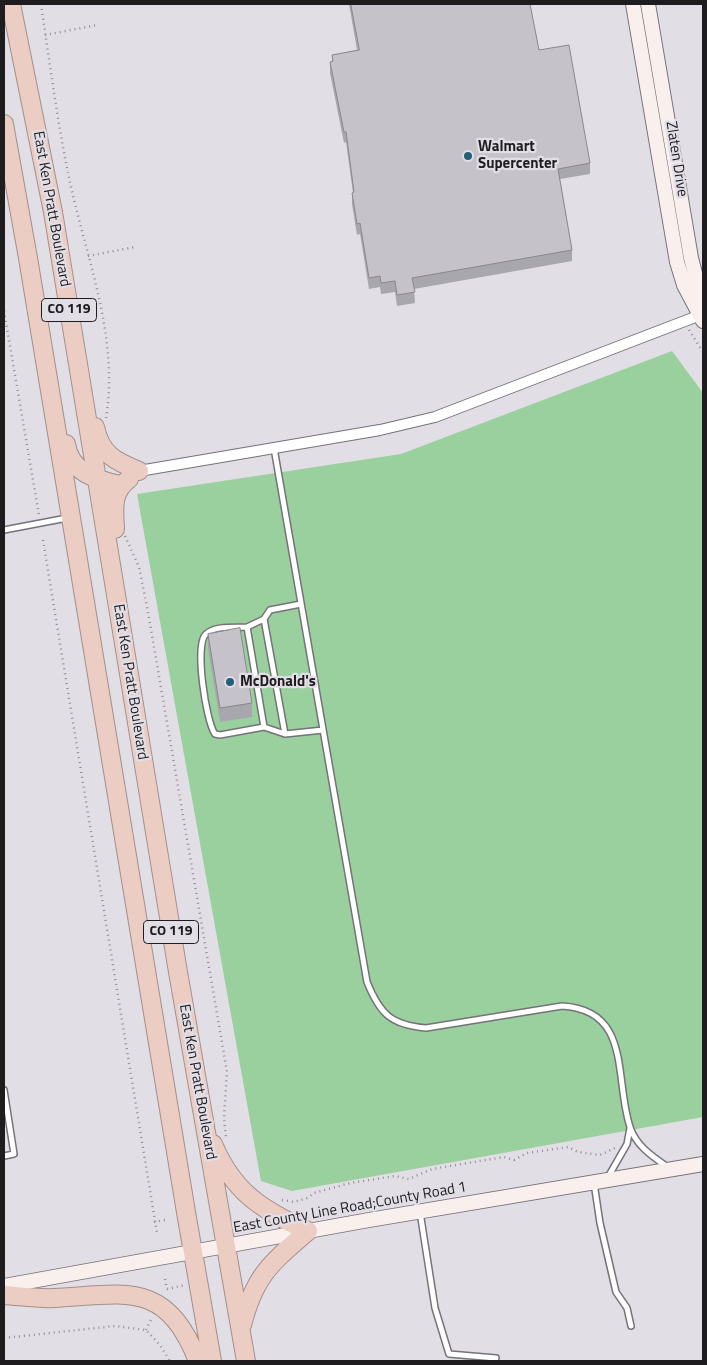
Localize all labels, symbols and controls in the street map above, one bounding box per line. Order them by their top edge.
street label: Zlaten Drive [661,120,691,198]
street label: East Ken Pratt Boulevard [28,130,74,288]
place label: Walmart Supercenter [478,138,557,173]
marker: Walmart Supercenter [462,150,474,162]
road number: CO 119 [42,298,96,322]
street label: East Ken Pratt Boulevard [109,603,151,761]
place label: McDonald's [240,673,316,691]
marker: McDonald's [224,676,236,688]
road number: CO 119 [144,920,198,944]
street label: East Ken Pratt Boulevard [174,1003,220,1161]
street label: East County Line Road;County Road 1 [232,1179,468,1237]

